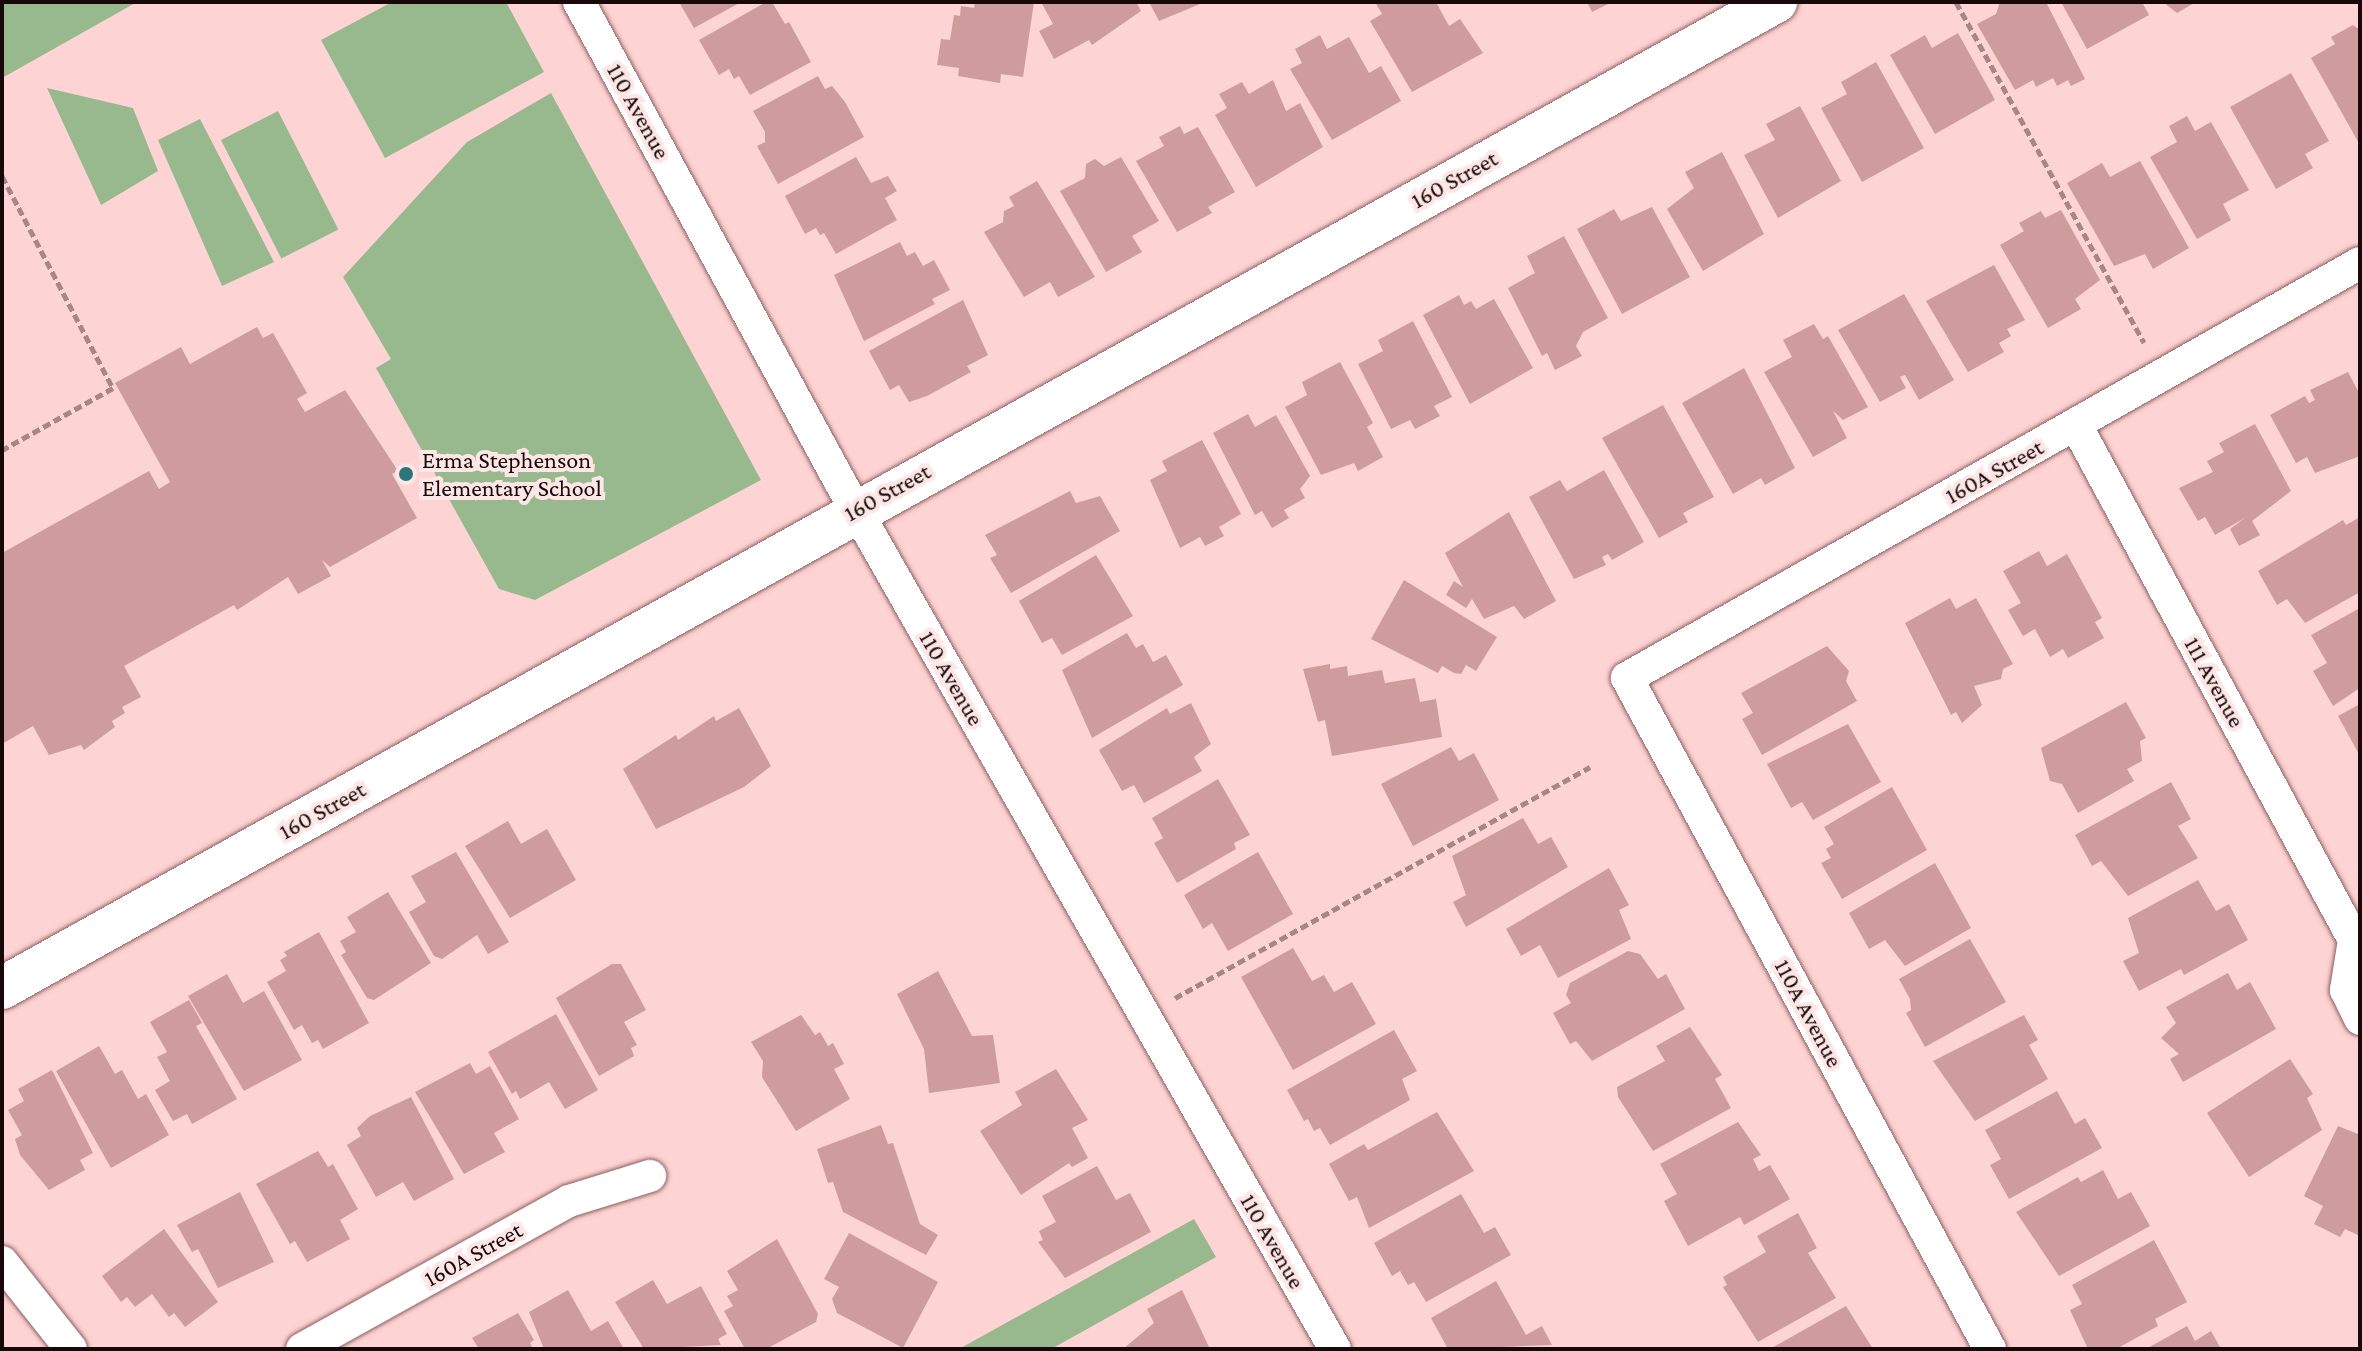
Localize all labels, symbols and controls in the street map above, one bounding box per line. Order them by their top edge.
street label: 110 Avenue [601,58,677,164]
street label: 160 Street [1406,144,1502,214]
street label: 160A Street [1940,432,2048,510]
place label: Erma Stephenson Elementary School [422,446,602,502]
street label: 160 Street [839,457,935,527]
marker: Erma Stephenson Elementary School [397,465,415,483]
street label: 110 Avenue [913,625,991,731]
street label: 111 Avenue [2178,632,2252,732]
street label: 160 Street [274,775,370,845]
street label: 110A Avenue [1769,954,1849,1072]
street label: 110 Avenue [1234,1188,1312,1294]
street label: 160A Street [419,1215,527,1293]

